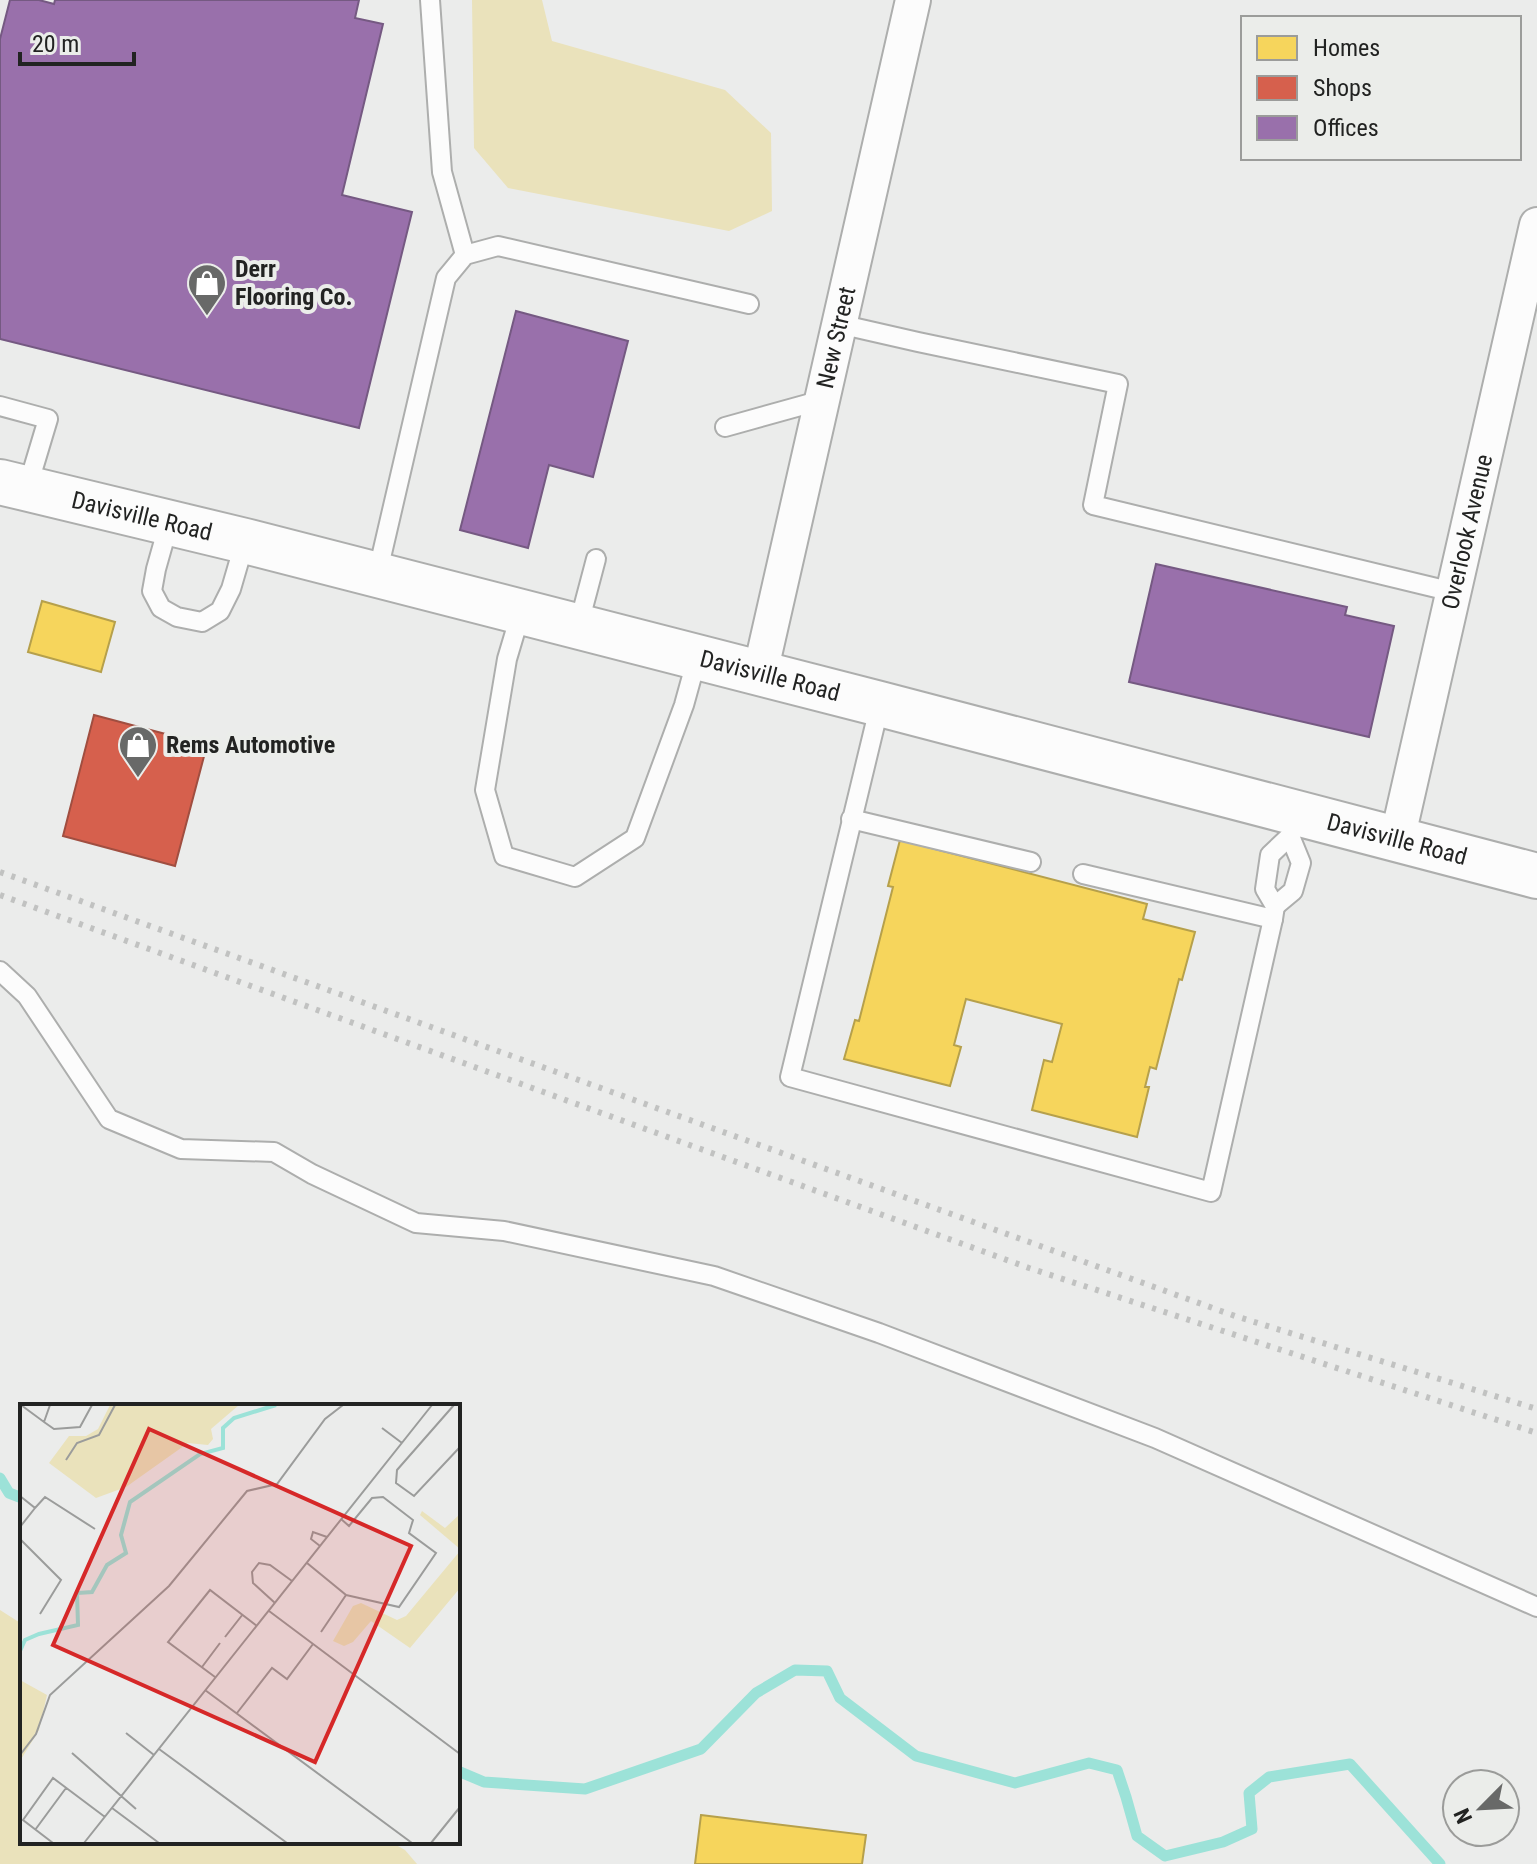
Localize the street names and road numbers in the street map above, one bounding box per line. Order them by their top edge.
street label: New Street [811,284,861,391]
street label: Overlook Avenue [1436,452,1498,612]
street label: Davisville Road [69,486,215,547]
street label: Davisville Road [697,644,843,707]
street label: Davisville Road [1324,808,1470,871]

